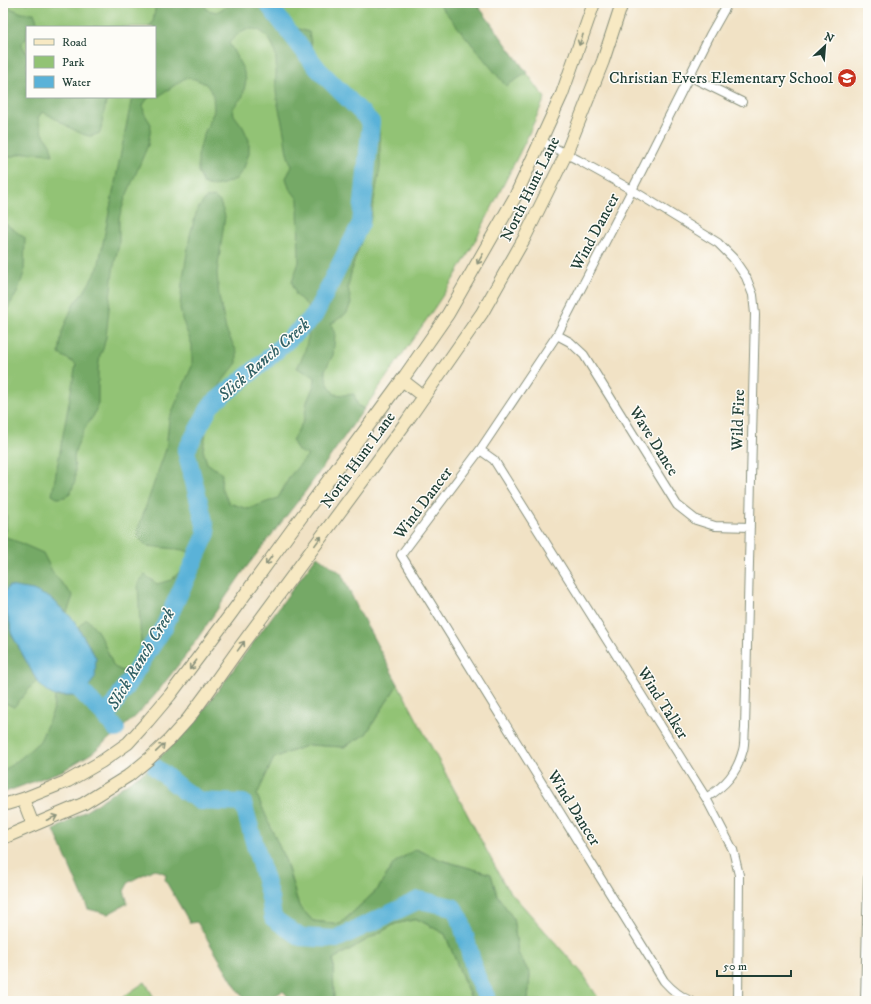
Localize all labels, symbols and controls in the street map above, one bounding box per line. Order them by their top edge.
legend [26,26,156,98]
north arrow [805,26,845,66]
text: N [822,30,836,46]
one-way arrow [577,33,585,45]
text: Road [62,35,87,50]
text: Park [62,55,84,70]
school or university icon: Christian Evers Elementary School [836,67,858,89]
place label: Christian Evers Elementary School [609,68,833,88]
text: Water [61,75,91,90]
street label: North Hunt Lane [496,133,564,245]
street label: Wind Dancer [566,190,624,275]
one-way arrow [475,253,483,265]
water label: Slick Ranch Creek [213,314,315,407]
street label: Wild Fire [727,389,749,452]
street label: Wave Dance [624,402,683,480]
street label: North Hunt Lane [316,408,400,512]
street label: Wind Dancer [389,463,457,544]
one-way arrow [314,536,322,547]
one-way arrow [265,555,273,566]
water label: Slick Ranch Creek [102,603,180,715]
one-way arrow [237,641,245,652]
one-way arrow [188,660,197,671]
street label: Wind Talker [632,662,693,743]
one-way arrow [156,743,165,753]
street label: Wind Dancer [542,766,605,849]
one-way arrow [46,813,58,821]
scale bar [717,952,791,978]
text: 50 m [723,959,747,974]

